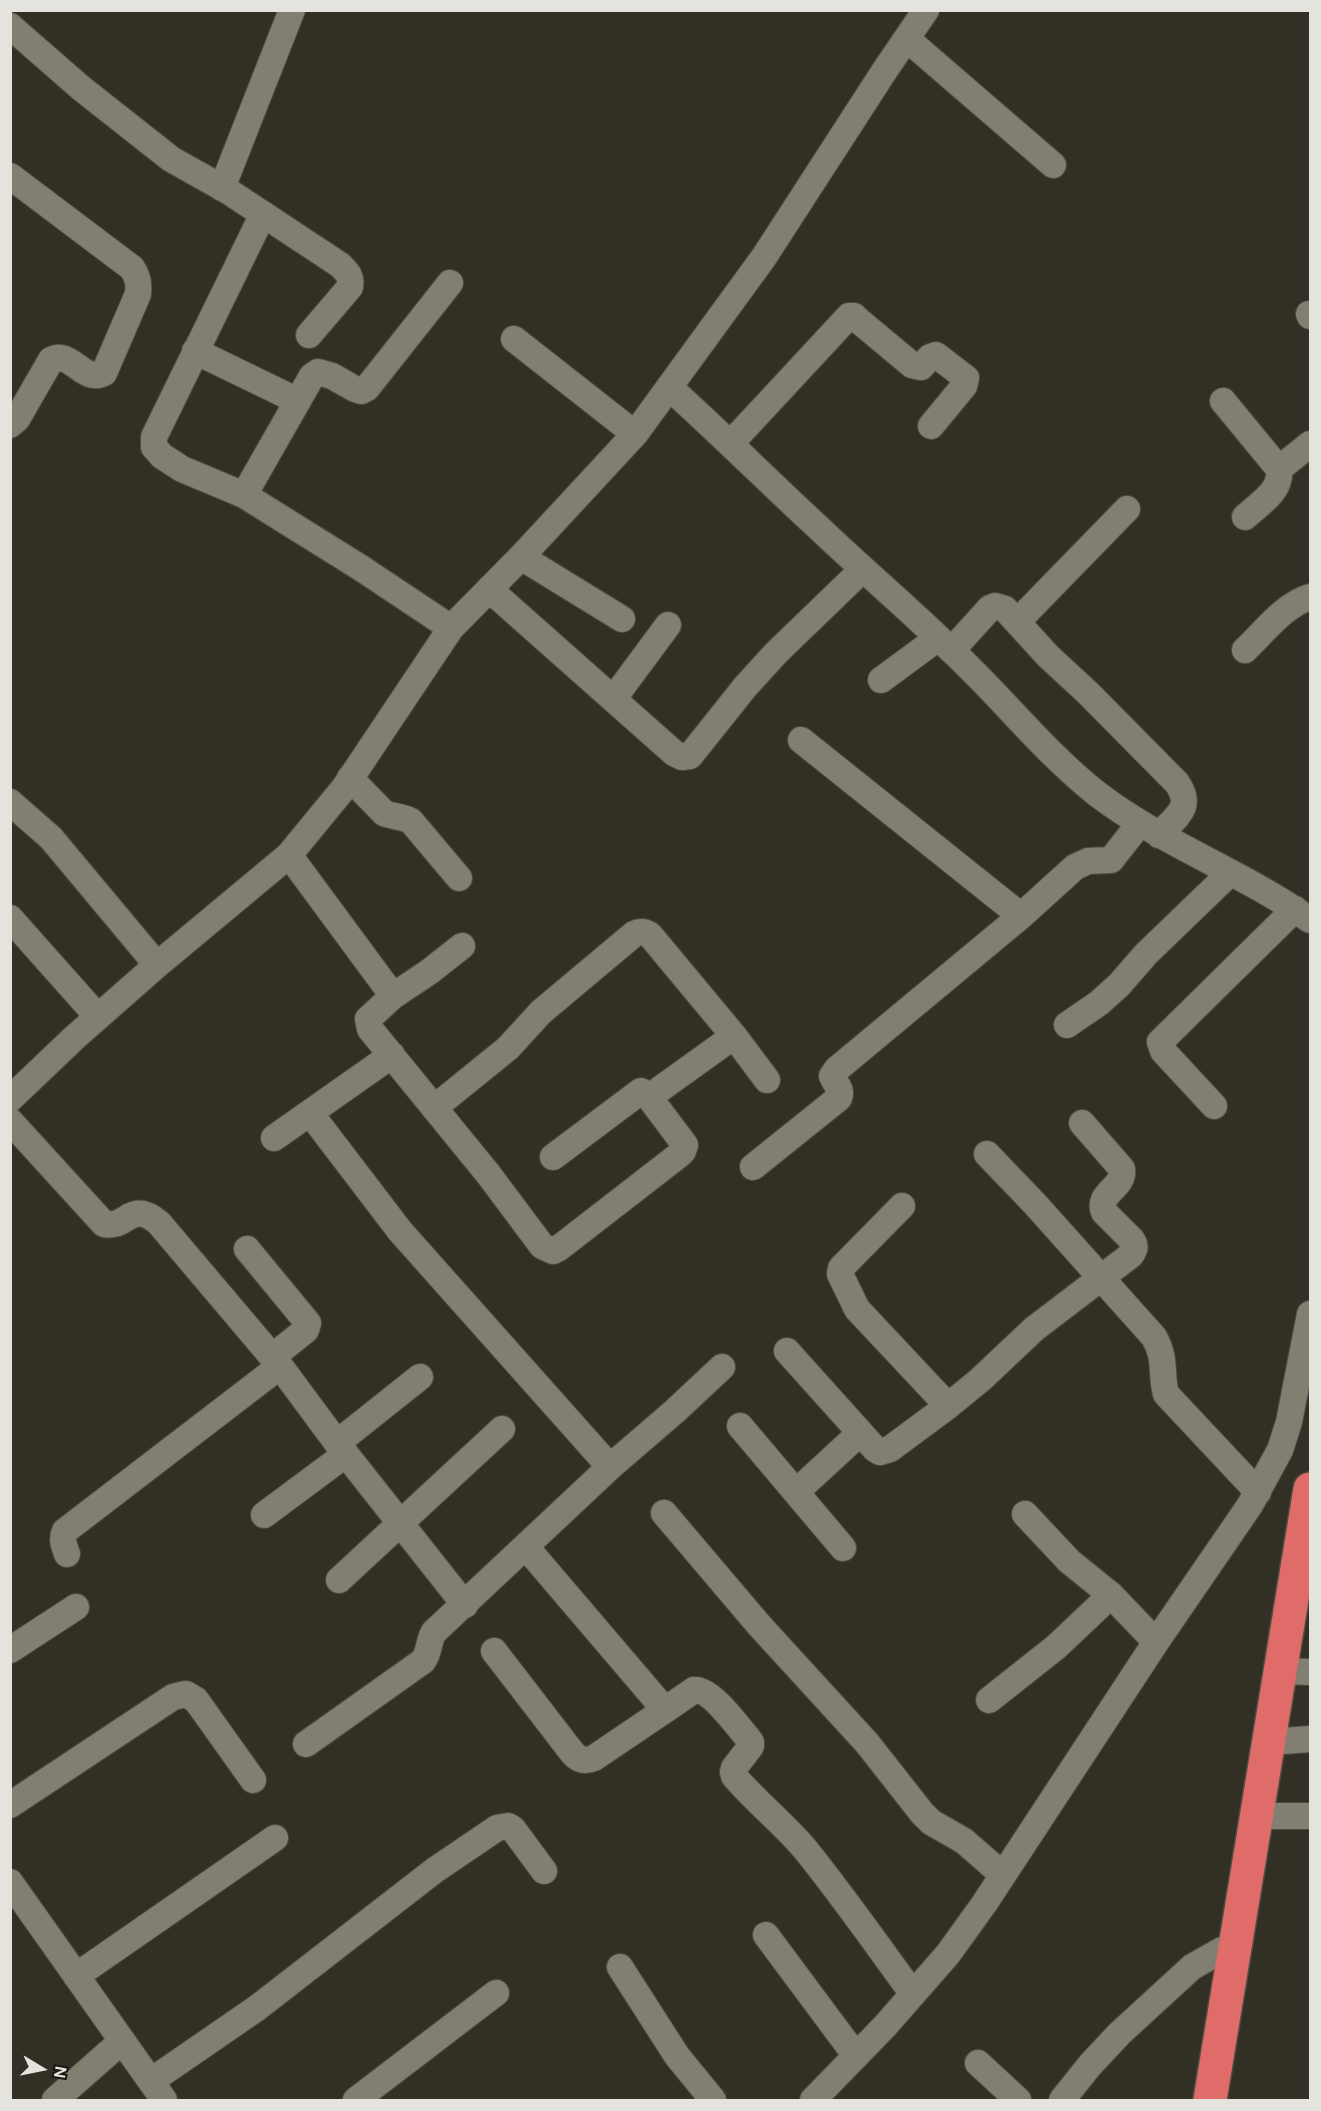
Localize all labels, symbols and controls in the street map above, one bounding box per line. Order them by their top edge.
north arrow [12,2039,72,2099]
text: N [49,2065,72,2080]

